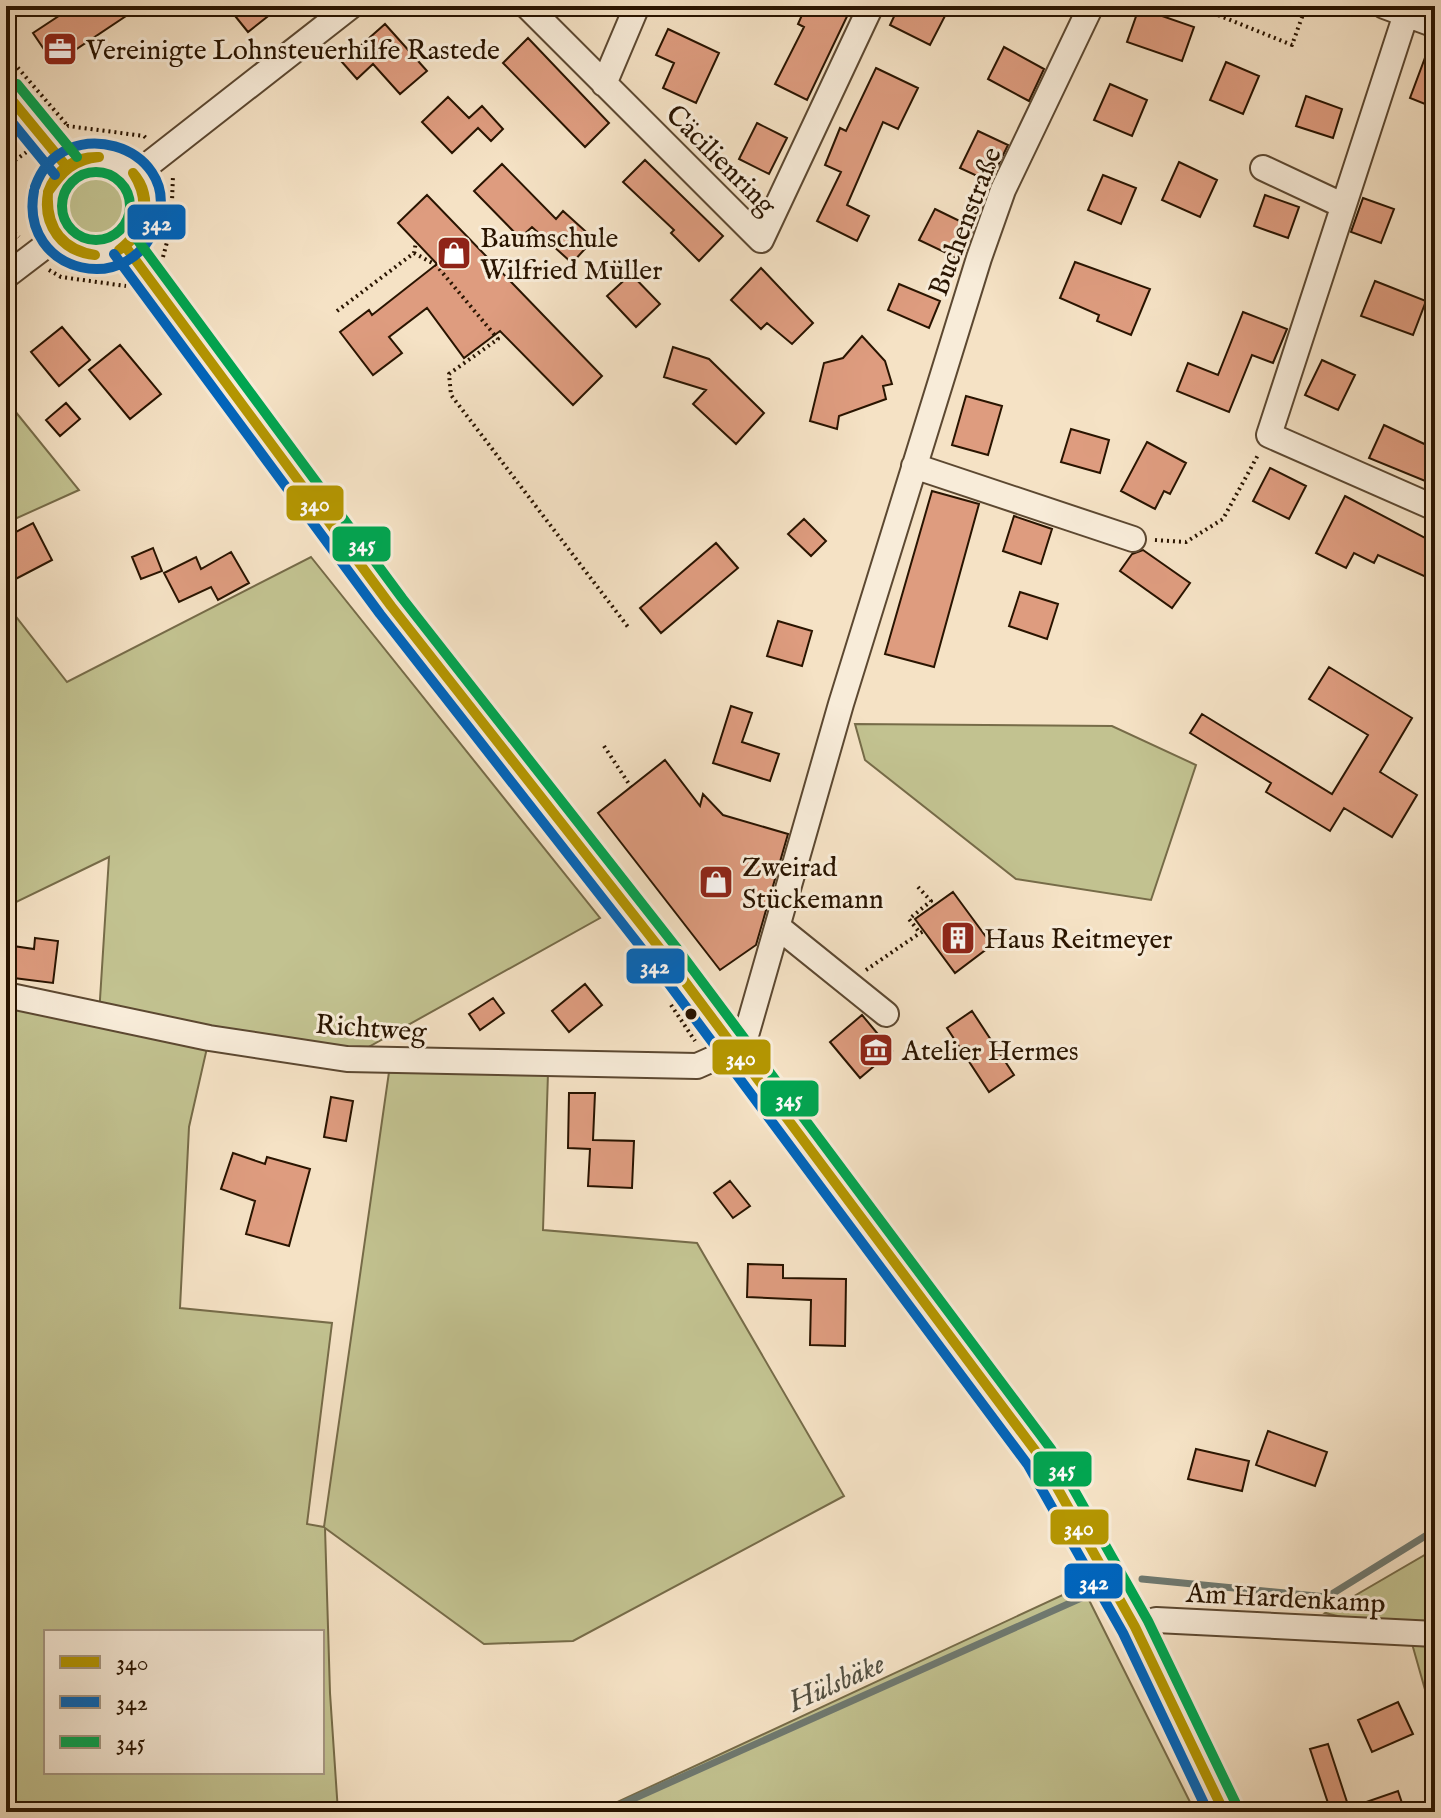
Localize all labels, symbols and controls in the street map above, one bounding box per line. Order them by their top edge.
office icon: Vereinigte Lohnsteuerhilfe Rastede [41,30,79,68]
place label: Vereinigte Lohnsteuerhilfe Rastede [85,34,500,69]
street label: Cäcilienring [658,98,783,224]
street label: Buchenstraße [922,142,1011,301]
line badge: 342 [126,203,187,241]
text: 342 [142,210,172,238]
place label: Baumschule Wilfried Müller [480,222,662,289]
shop icon: Baumschule Wilfried Müller [435,234,473,272]
line badge: 340 [285,484,345,522]
text: 340 [300,491,330,519]
line badge: 345 [331,525,392,563]
text: 345 [349,531,375,559]
place label: Zweirad Stückemann [742,851,884,918]
shop icon: Zweirad Stückemann [697,863,735,901]
building icon: Haus Reitmeyer [939,919,977,957]
place label: Haus Reitmeyer [984,923,1173,958]
line badge: 342 [625,947,686,985]
text: 342 [640,953,670,981]
unlabelled marker [683,1006,699,1022]
street label: Richtweg [314,1008,428,1051]
museum icon: Atelier Hermes [857,1031,895,1069]
place label: Atelier Hermes [901,1035,1079,1070]
line badge: 340 [711,1038,772,1076]
text: 340 [726,1045,756,1073]
line badge: 345 [759,1079,820,1118]
text: 345 [776,1086,802,1114]
line badge: 345 [1032,1450,1093,1488]
text: 345 [1049,1456,1075,1484]
line badge: 340 [1049,1508,1110,1546]
text: 340 [1064,1515,1094,1543]
line badge: 342 [1063,1562,1124,1600]
text: 342 [1079,1569,1109,1597]
street label: Am Hardenkamp [1184,1577,1386,1622]
legend [44,1630,324,1774]
water label: Hülsbäke [782,1646,891,1722]
text: 340 [116,1648,149,1679]
text: 342 [116,1688,148,1719]
text: 345 [116,1728,146,1759]

